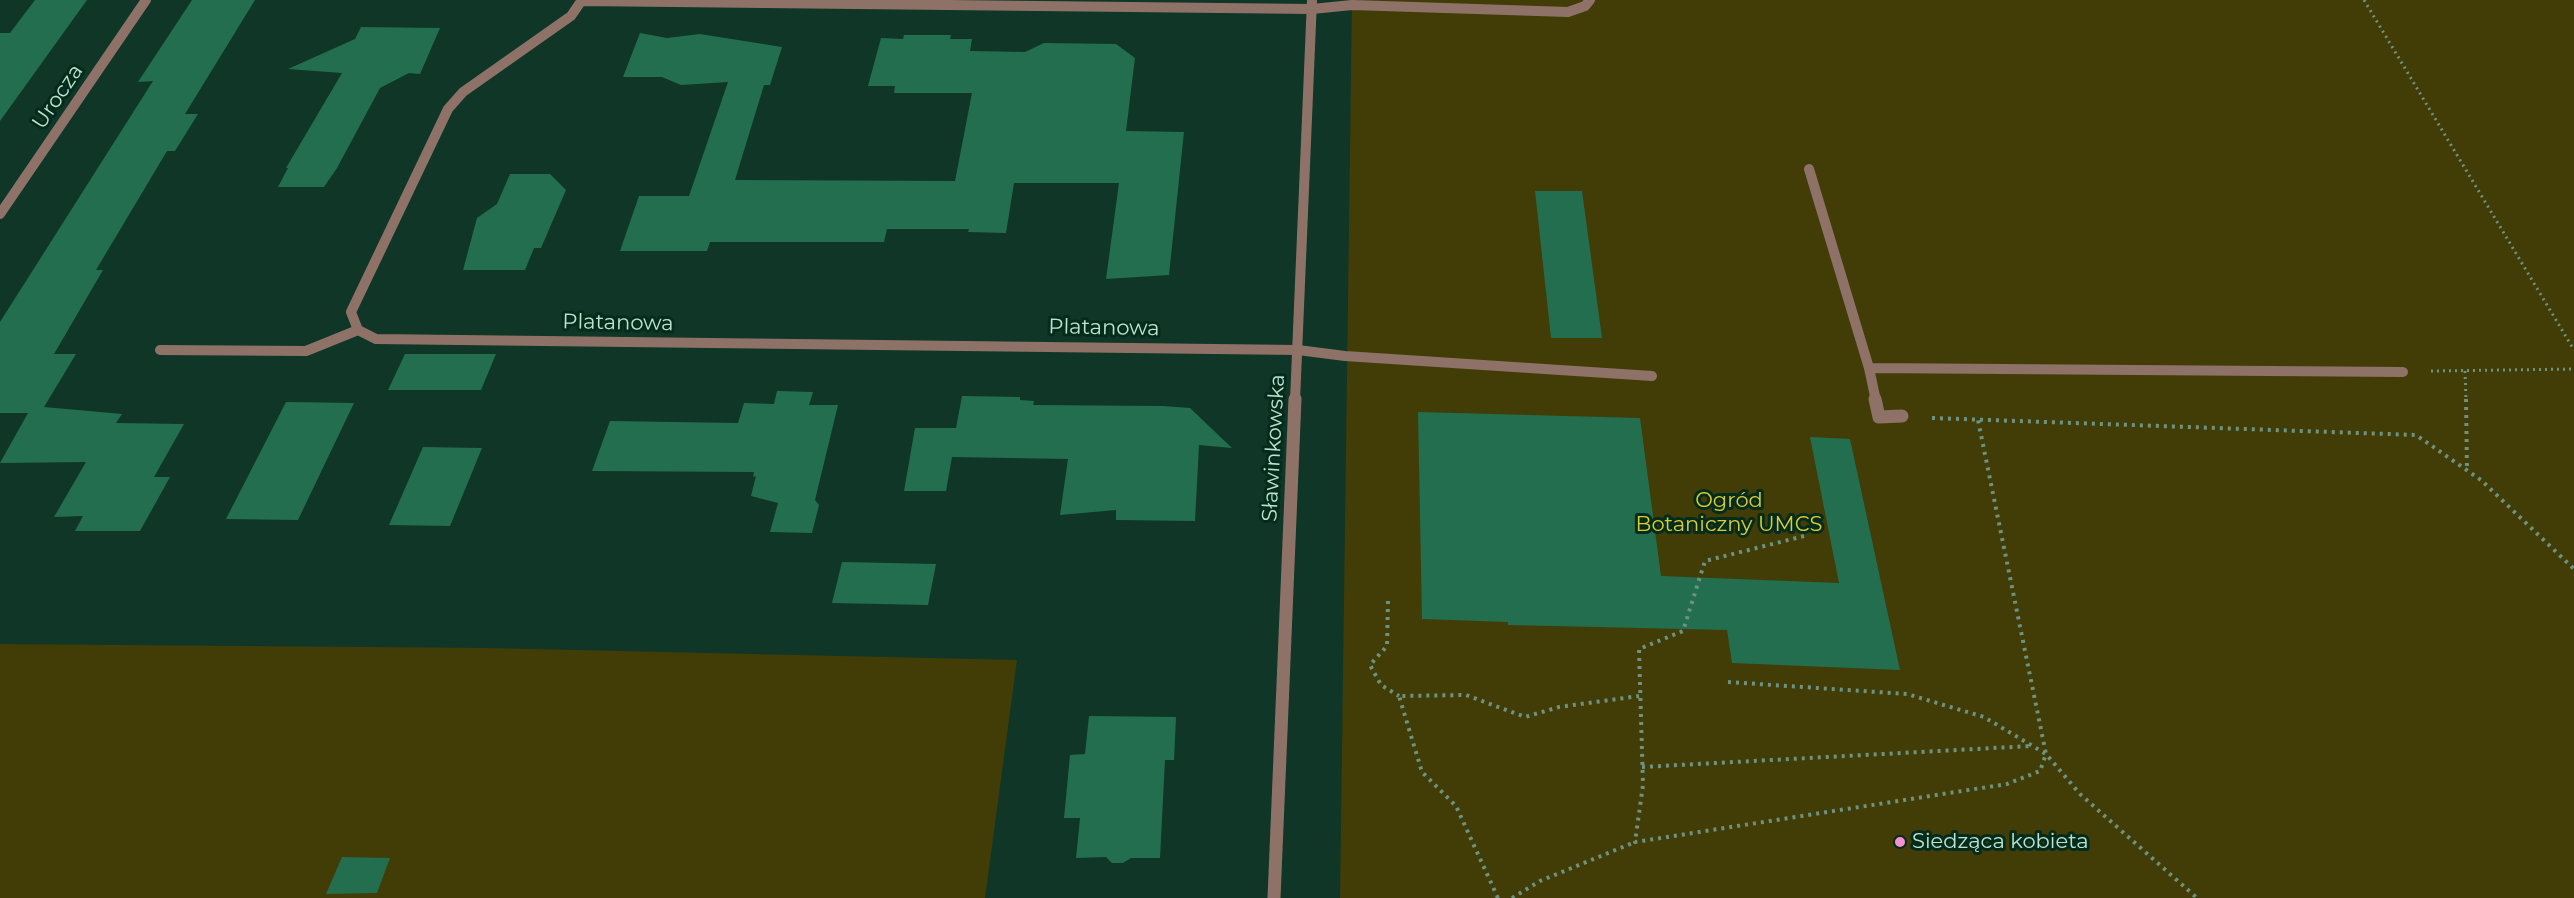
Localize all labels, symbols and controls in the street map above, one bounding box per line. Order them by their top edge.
street label: Urocza [27,60,89,134]
street label: Platanowa [562,309,674,337]
street label: Platanowa [1048,314,1160,342]
street label: Sławinkowska [1258,374,1290,522]
park label: Ogród Botaniczny UMCS [1636,488,1822,538]
place label: Siedząca kobieta [1912,829,2089,855]
marker: Siedząca kobieta [1893,835,1907,849]

